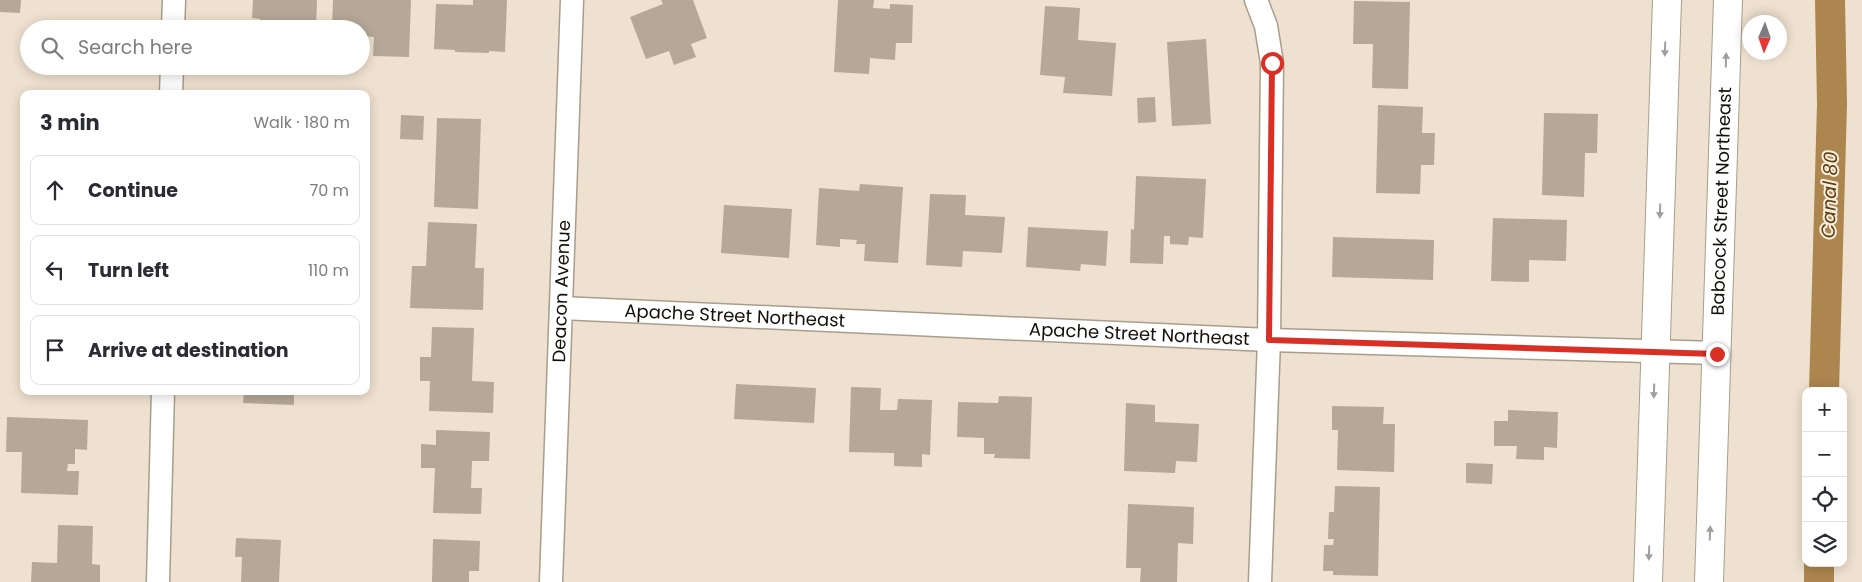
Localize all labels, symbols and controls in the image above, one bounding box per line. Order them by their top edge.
north arrow [1742,15,1787,60]
search box [20,20,370,75]
icon: search [38,34,66,62]
text: Search here [78,34,192,61]
one-way arrow [1661,41,1669,57]
route start [1261,52,1284,75]
one-way arrow [1723,52,1731,68]
street label: Babcock Street Northeast [1705,86,1737,316]
text: 3 min [40,108,100,137]
text: Walk · 180 m [253,111,350,134]
water label: Canal 80 [1814,151,1845,239]
icon: ahead [41,176,69,204]
text: Continue [88,177,178,204]
text: 70 m [309,179,349,202]
one-way arrow [1656,203,1664,219]
street label: Deacon Avenue [546,219,576,363]
icon: left [41,256,69,284]
text: Turn left [88,257,169,284]
text: 110 m [308,259,349,282]
street label: Apache Street Northeast [624,298,846,333]
street label: Apache Street Northeast [1029,316,1250,351]
icon: arrive [41,336,69,364]
text: Arrive at destination [88,337,289,364]
route end [1706,343,1729,366]
one-way arrow [1650,383,1658,399]
map controls [1802,387,1847,567]
button: + [1802,387,1847,432]
button: − [1802,432,1847,477]
button: locate [1802,477,1847,522]
button: layers [1802,522,1847,567]
one-way arrow [1707,525,1715,541]
one-way arrow [1645,546,1653,562]

